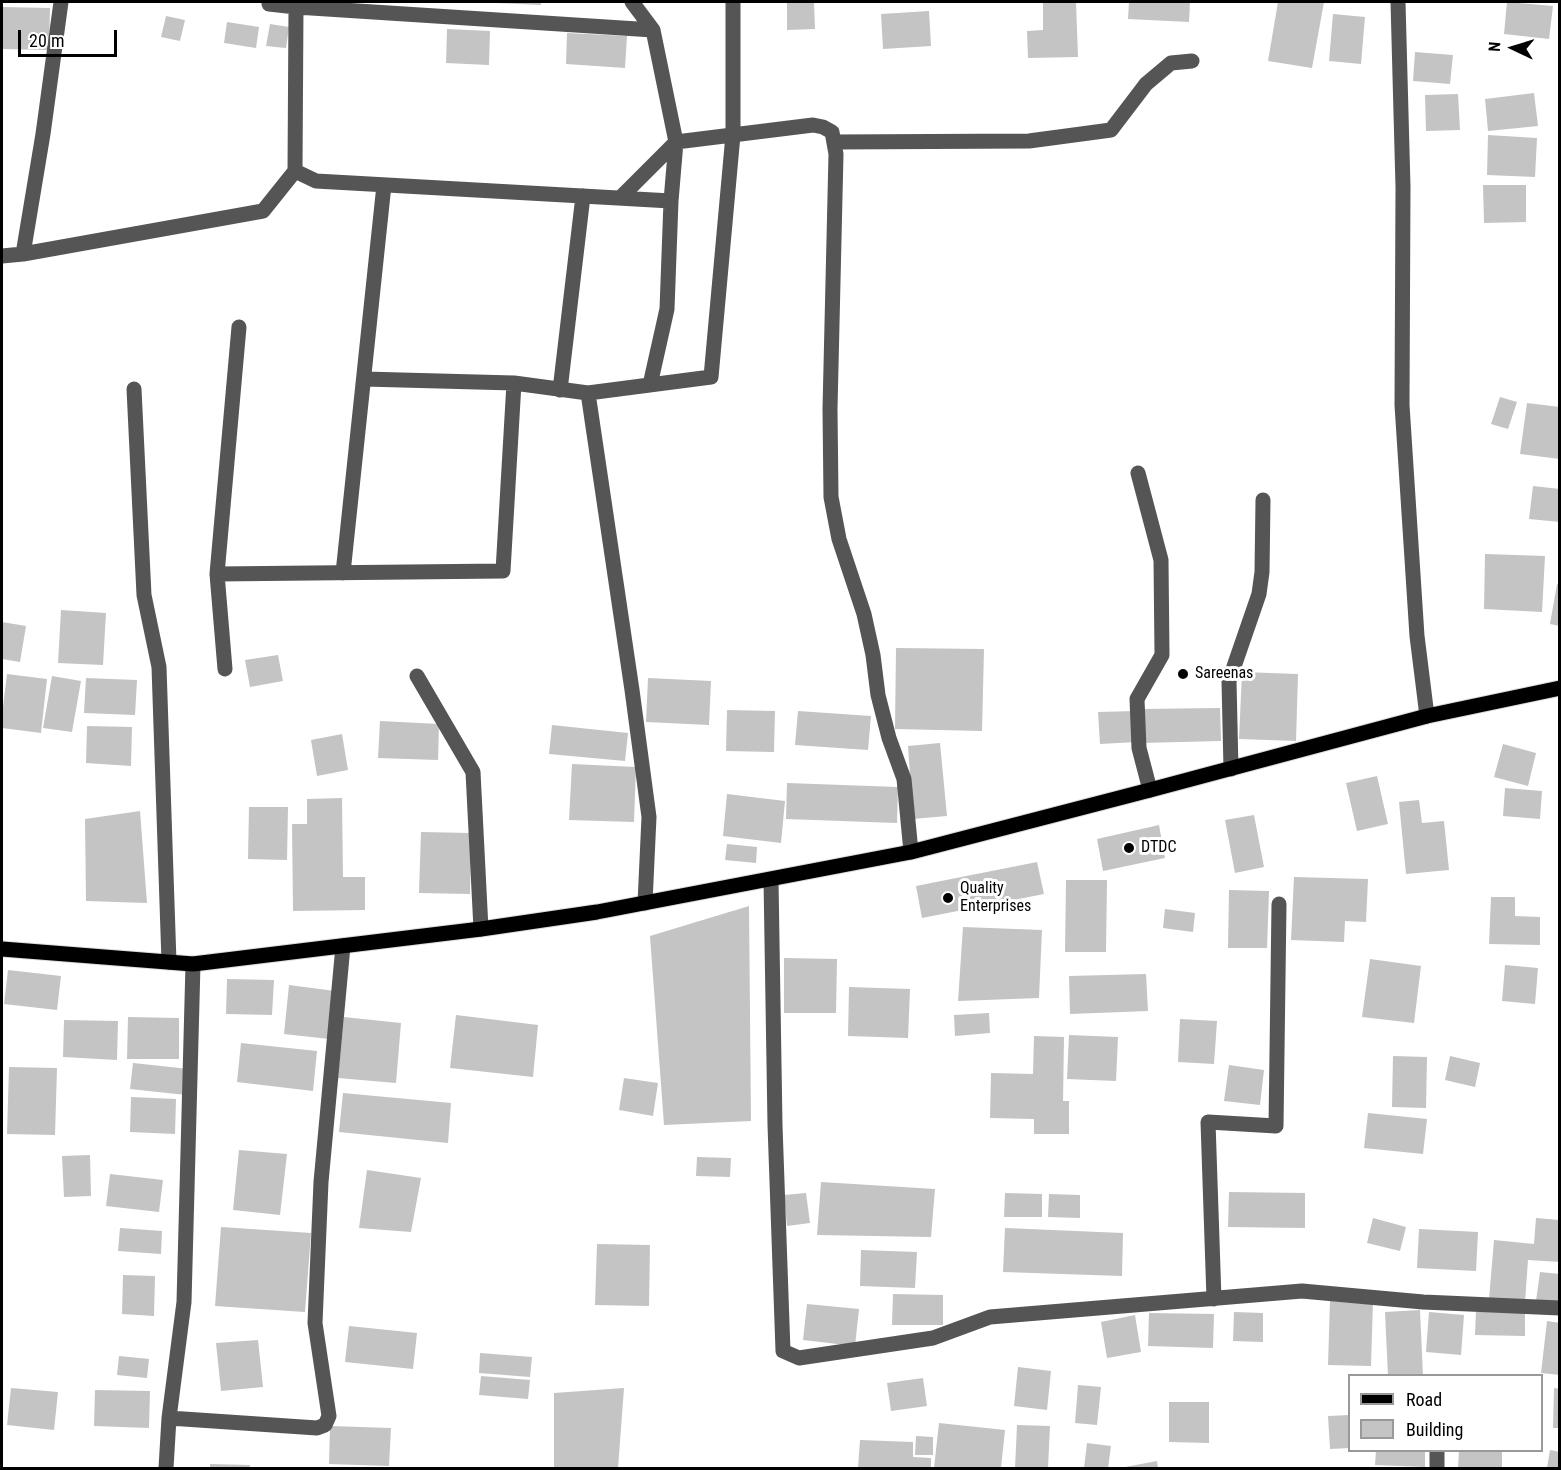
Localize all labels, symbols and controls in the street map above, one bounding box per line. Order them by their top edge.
scale bar [21,18,120,56]
north arrow [1483,18,1543,78]
text: 20 m [29,30,64,51]
text: N [1485,41,1504,52]
place label: Sareenas [1195,664,1253,684]
marker: Sareenas [1176,667,1190,681]
place label: DTDC [1141,838,1176,858]
marker: DTDC [1122,841,1136,855]
place label: Quality Enterprises [960,879,1031,917]
marker: Quality Enterprises [941,891,955,905]
legend [1348,1374,1543,1452]
text: Road [1406,1389,1442,1410]
text: Building [1406,1419,1463,1440]

